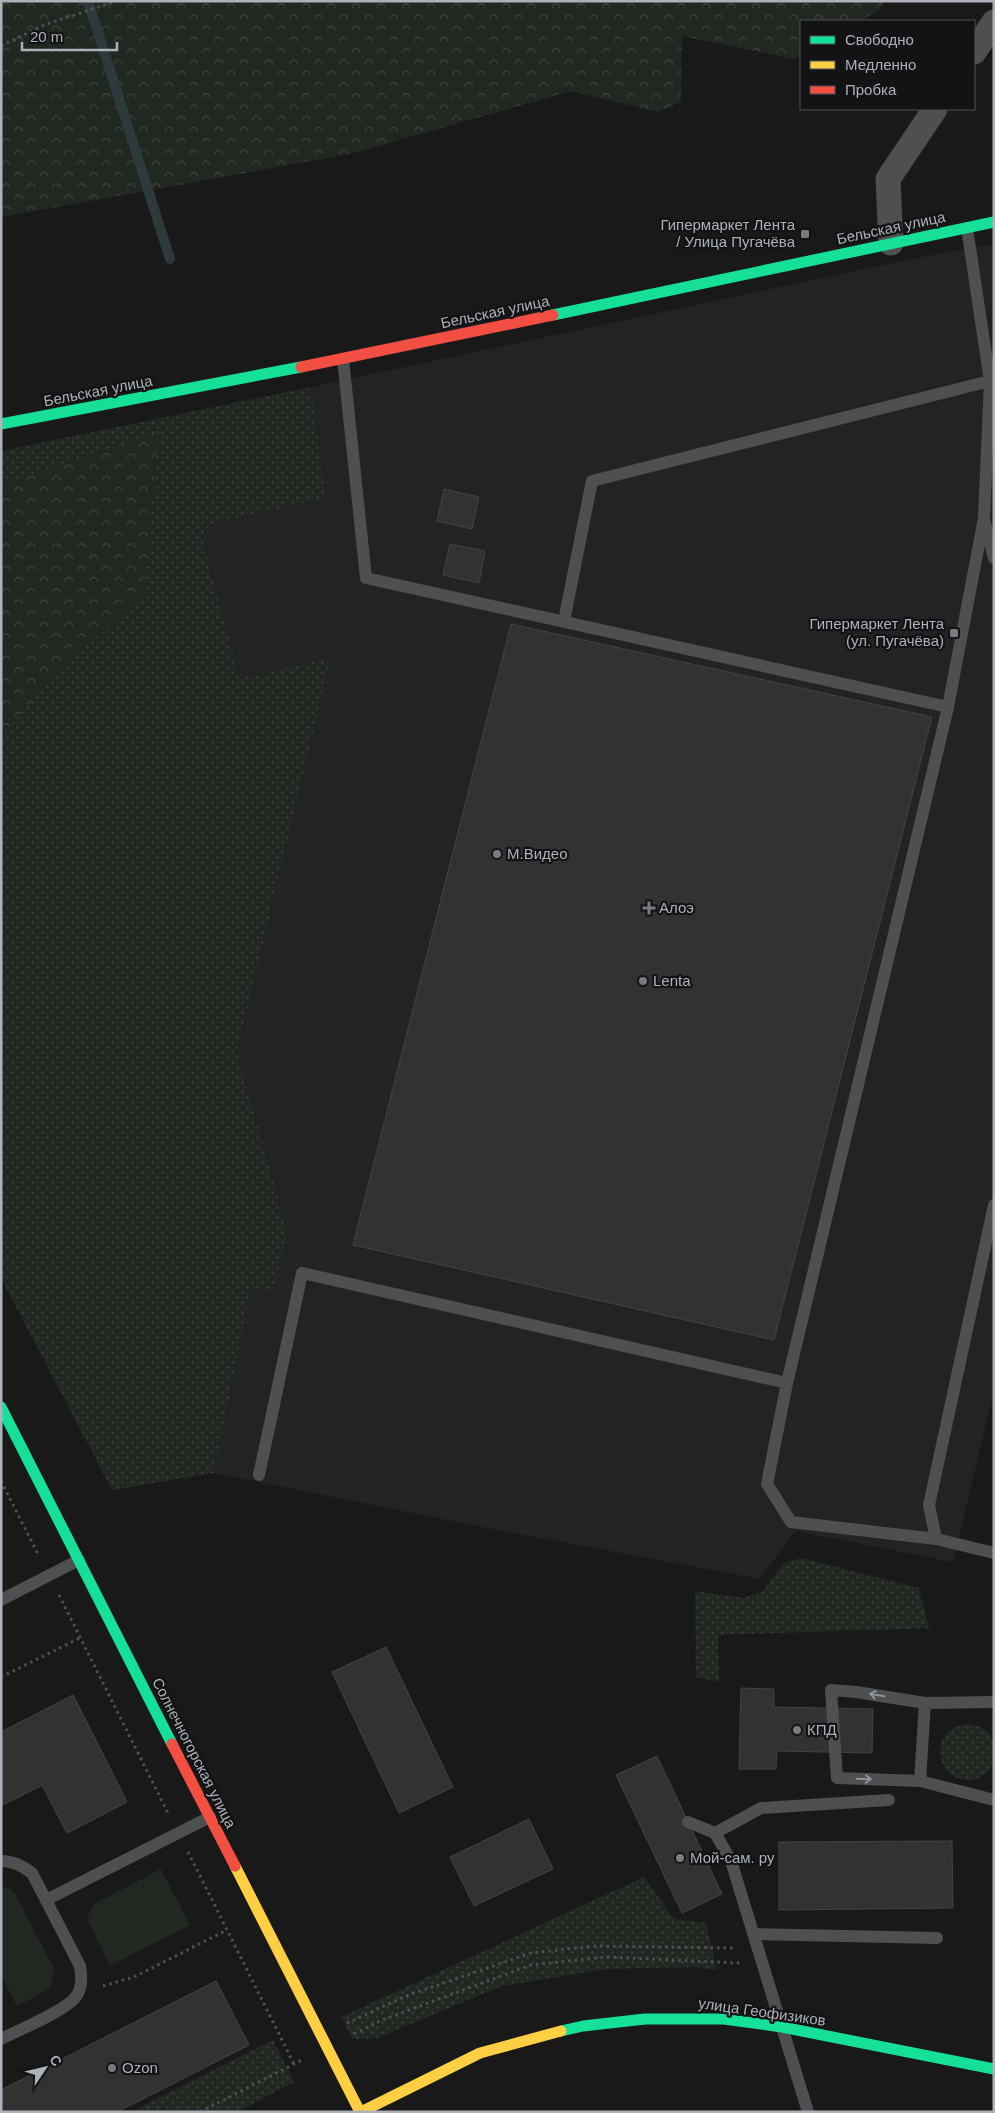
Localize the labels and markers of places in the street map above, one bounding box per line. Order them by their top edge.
place label: Гипермаркет Лента / Улица Пугачёва [660,216,796,250]
marker: Гипермаркет Лента / Улица Пугачёва [799,228,811,240]
place label: Гипермаркет Лента (ул. Пугачёва) [809,615,945,649]
marker: Гипермаркет Лента (ул. Пугачёва) [948,627,960,639]
place label: М.Видео [507,845,567,862]
marker: М.Видео [491,848,503,860]
place label: Алоэ [659,899,694,916]
marker: Алоэ [643,902,655,914]
place label: Lenta [653,972,691,989]
marker: Lenta [637,975,649,987]
place label: КПД [807,1721,837,1738]
marker: КПД [791,1724,803,1736]
place label: Мой-сам. ру [690,1849,775,1866]
marker: Мой-сам. ру [674,1852,686,1864]
place label: Ozon [122,2059,158,2076]
marker: Ozon [106,2062,118,2074]

